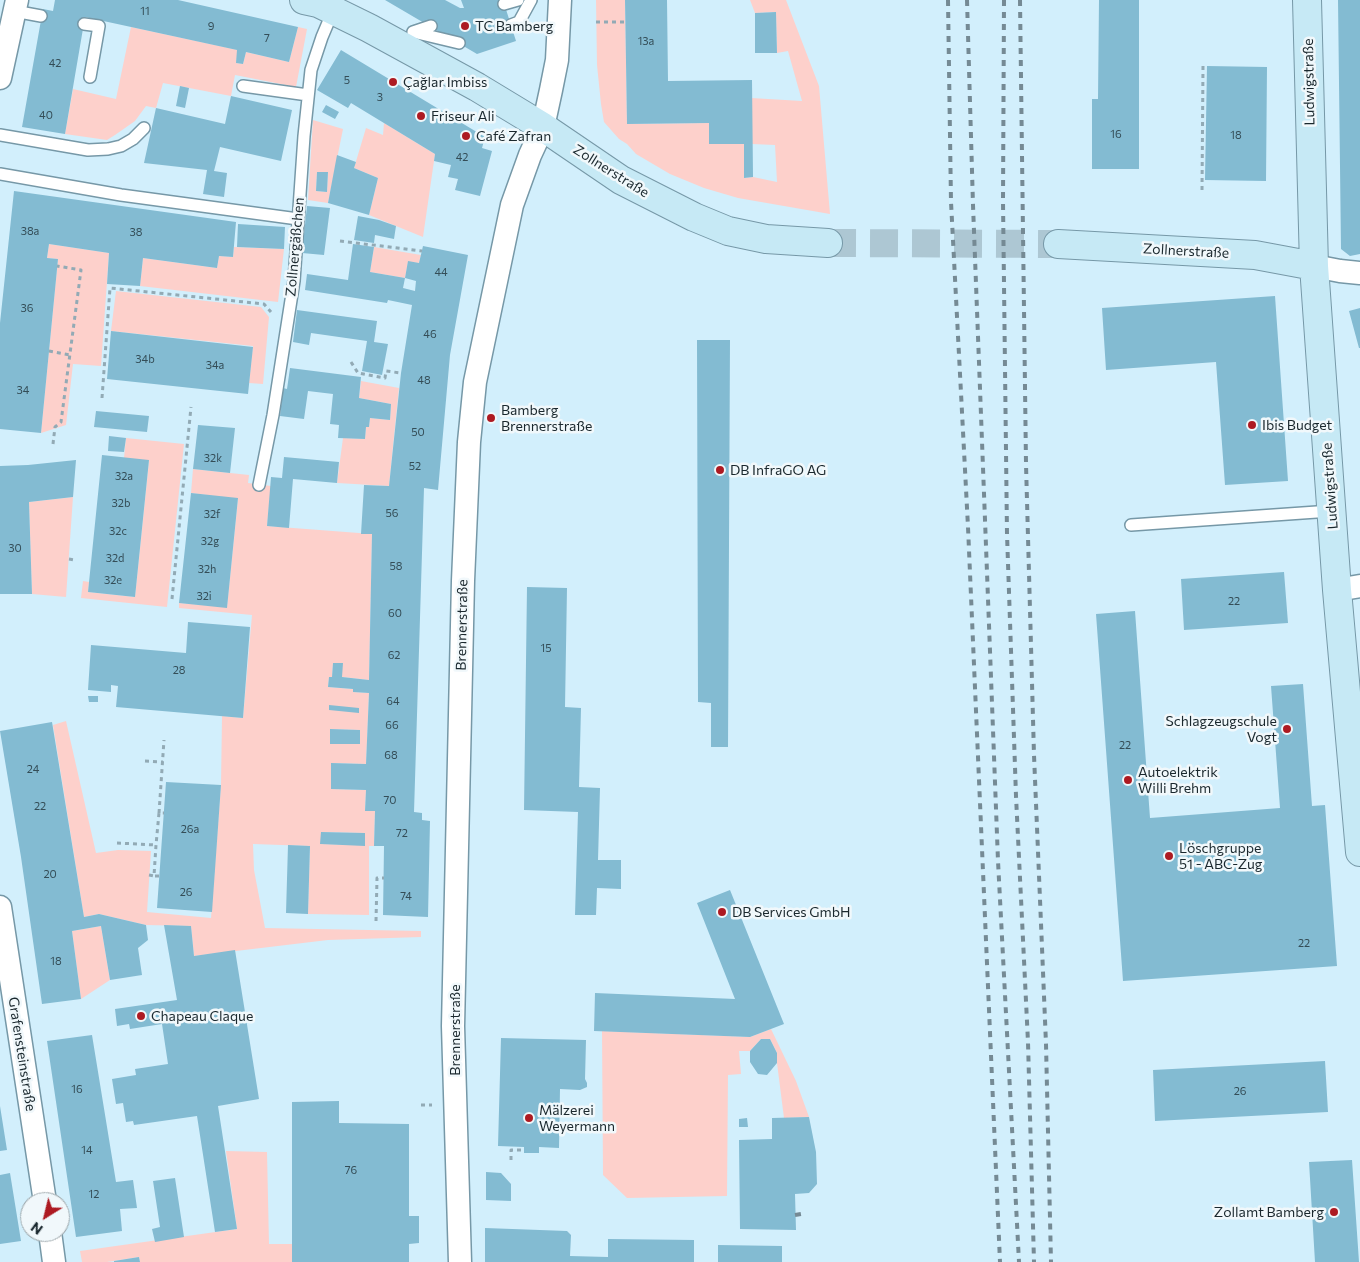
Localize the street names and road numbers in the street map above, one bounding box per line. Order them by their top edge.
street label: Ludwigstraße [1300,38,1318,126]
street label: Zollnerstraße [570,141,652,201]
street label: Zollnergäßchen [282,197,308,297]
street label: Zollnerstraße [1142,240,1230,262]
street label: Ludwigstraße [1319,442,1341,530]
street label: Brennerstraße [453,579,471,671]
street label: Brennerstraße [447,984,463,1076]
street label: Grafensteinstraße [5,996,39,1112]

